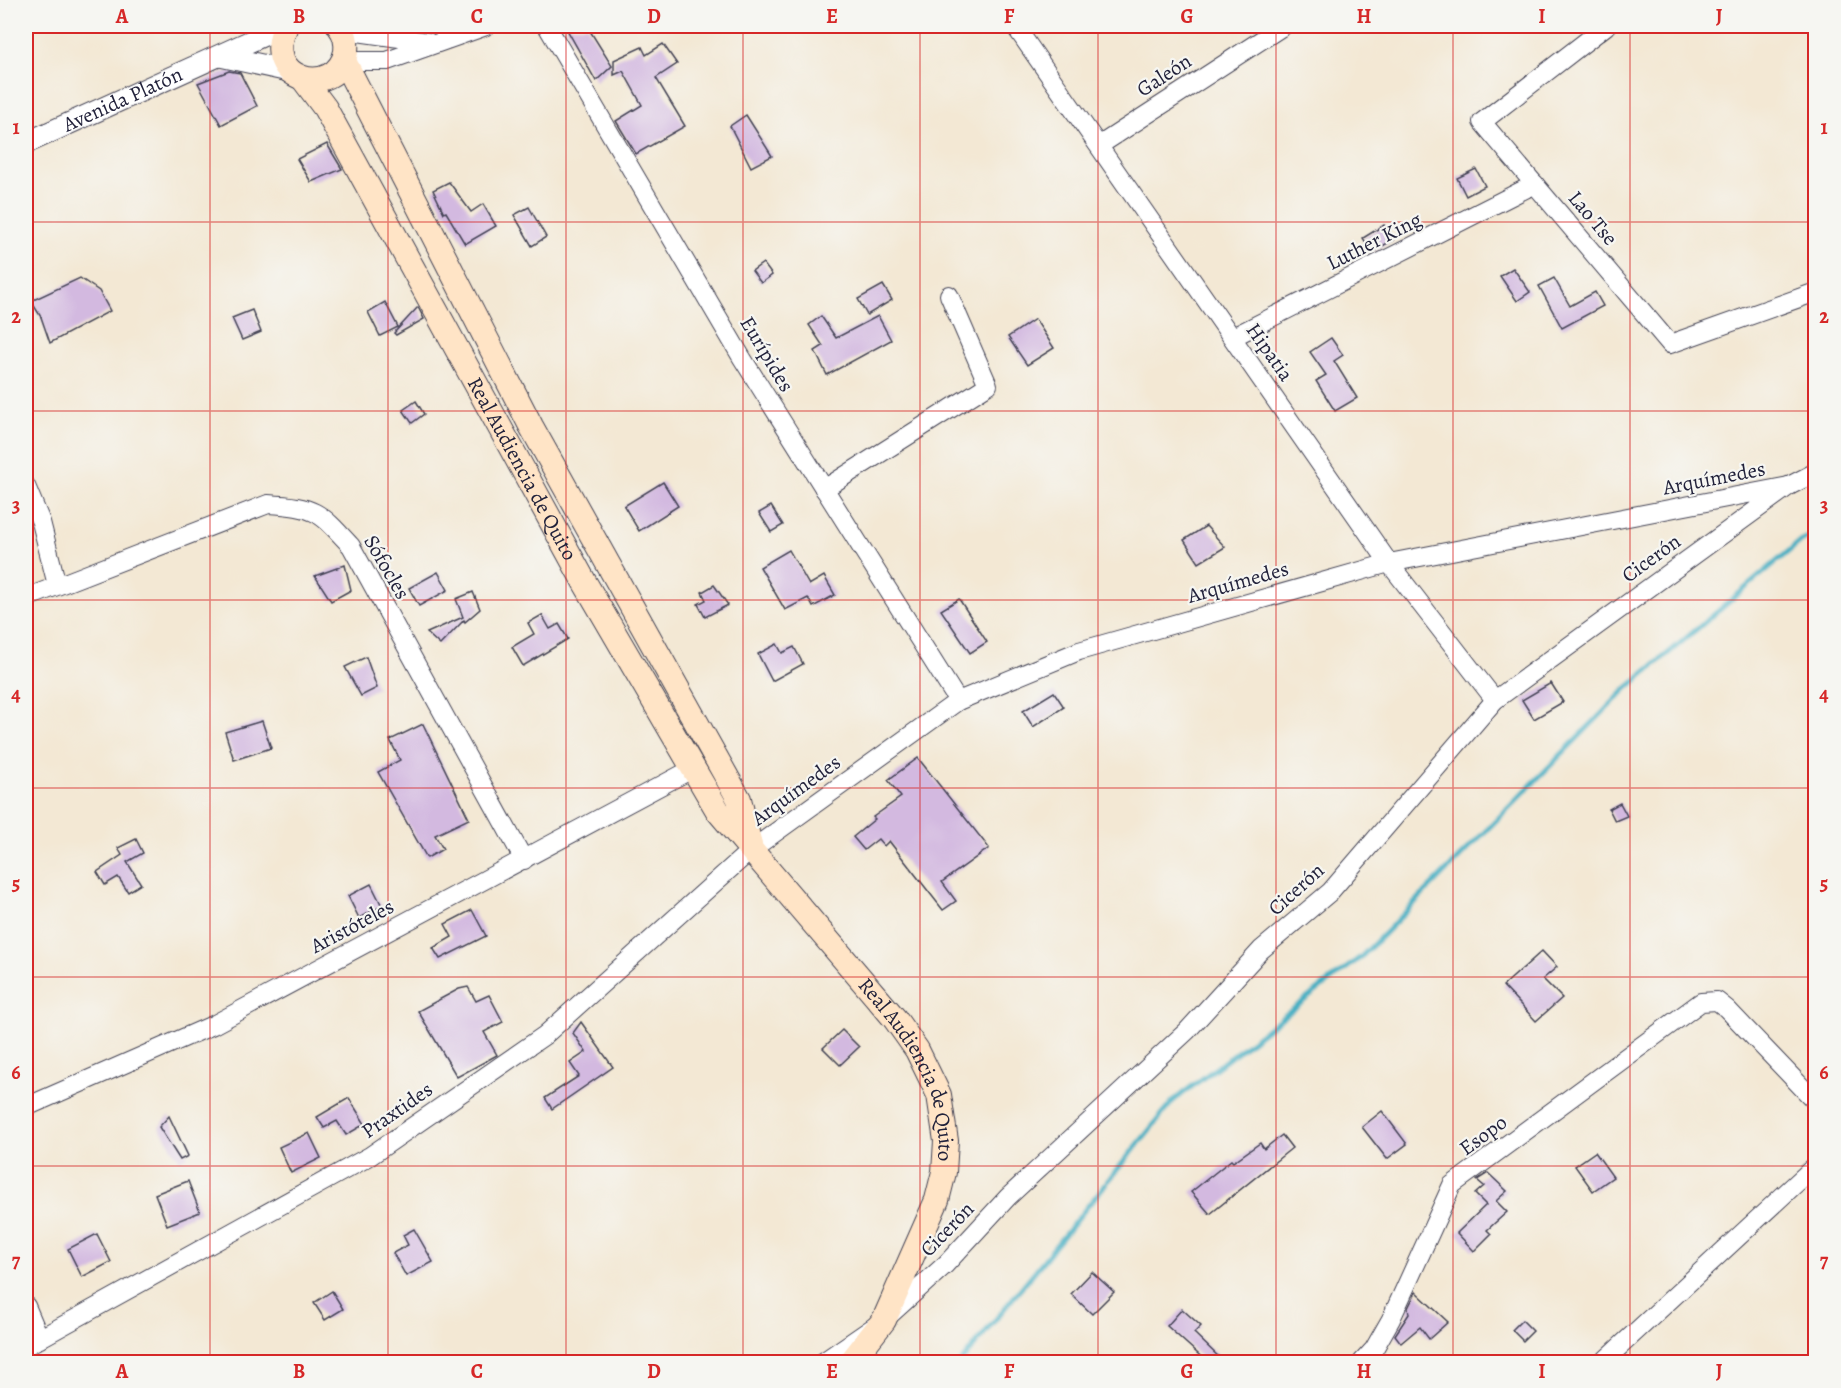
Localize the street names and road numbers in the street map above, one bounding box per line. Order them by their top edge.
street label: Galeón [1131,47,1197,103]
street label: Avenida Platón [57,60,187,139]
street label: Lao Tse [1562,185,1624,251]
street label: Luther King [1322,205,1427,277]
street label: Eurípides [734,311,800,397]
street label: Hipatia [1240,317,1300,387]
street label: Real Audiencia de Quito [461,372,584,565]
street label: Arquímedes [1659,454,1768,502]
street label: Cicerón [1616,527,1686,589]
street label: Sófocles [357,530,417,604]
street label: Arquímedes [1183,554,1292,610]
street label: Arquímedes [745,748,846,832]
street label: Cicerón [1262,856,1330,922]
street label: Aristóteles [304,892,399,960]
street label: Real Audiencia de Quito [852,972,960,1162]
street label: Praxtides [356,1075,438,1145]
street label: Esopo [1453,1108,1513,1162]
street label: Cicerón [914,1195,980,1263]

